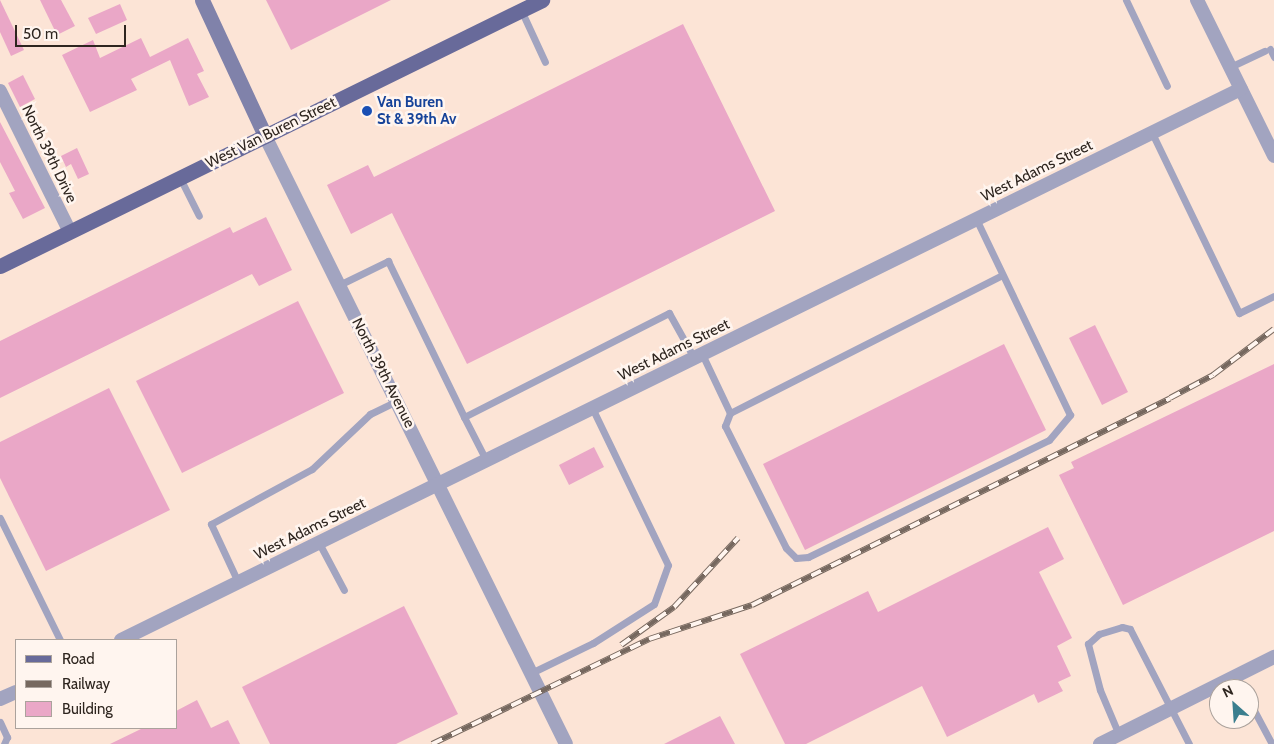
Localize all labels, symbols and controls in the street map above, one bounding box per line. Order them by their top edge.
scale bar [18,15,129,47]
text: 50 m [23,25,58,43]
place label: Van Buren St & 39th Av [377,93,456,128]
street label: West Van Buren Street [203,94,339,172]
street label: North 39th Drive [18,102,80,206]
marker: Van Buren St & 39th Av [361,105,373,117]
street label: West Adams Street [978,136,1096,206]
street label: North 39th Avenue [348,315,418,431]
street label: West Adams Street [615,315,733,385]
street label: West Adams Street [251,494,369,564]
legend [15,639,178,729]
text: Road [62,650,95,668]
text: Railway [62,675,110,693]
north arrow [1209,679,1259,729]
text: N [1219,681,1236,702]
text: Building [62,700,113,718]

